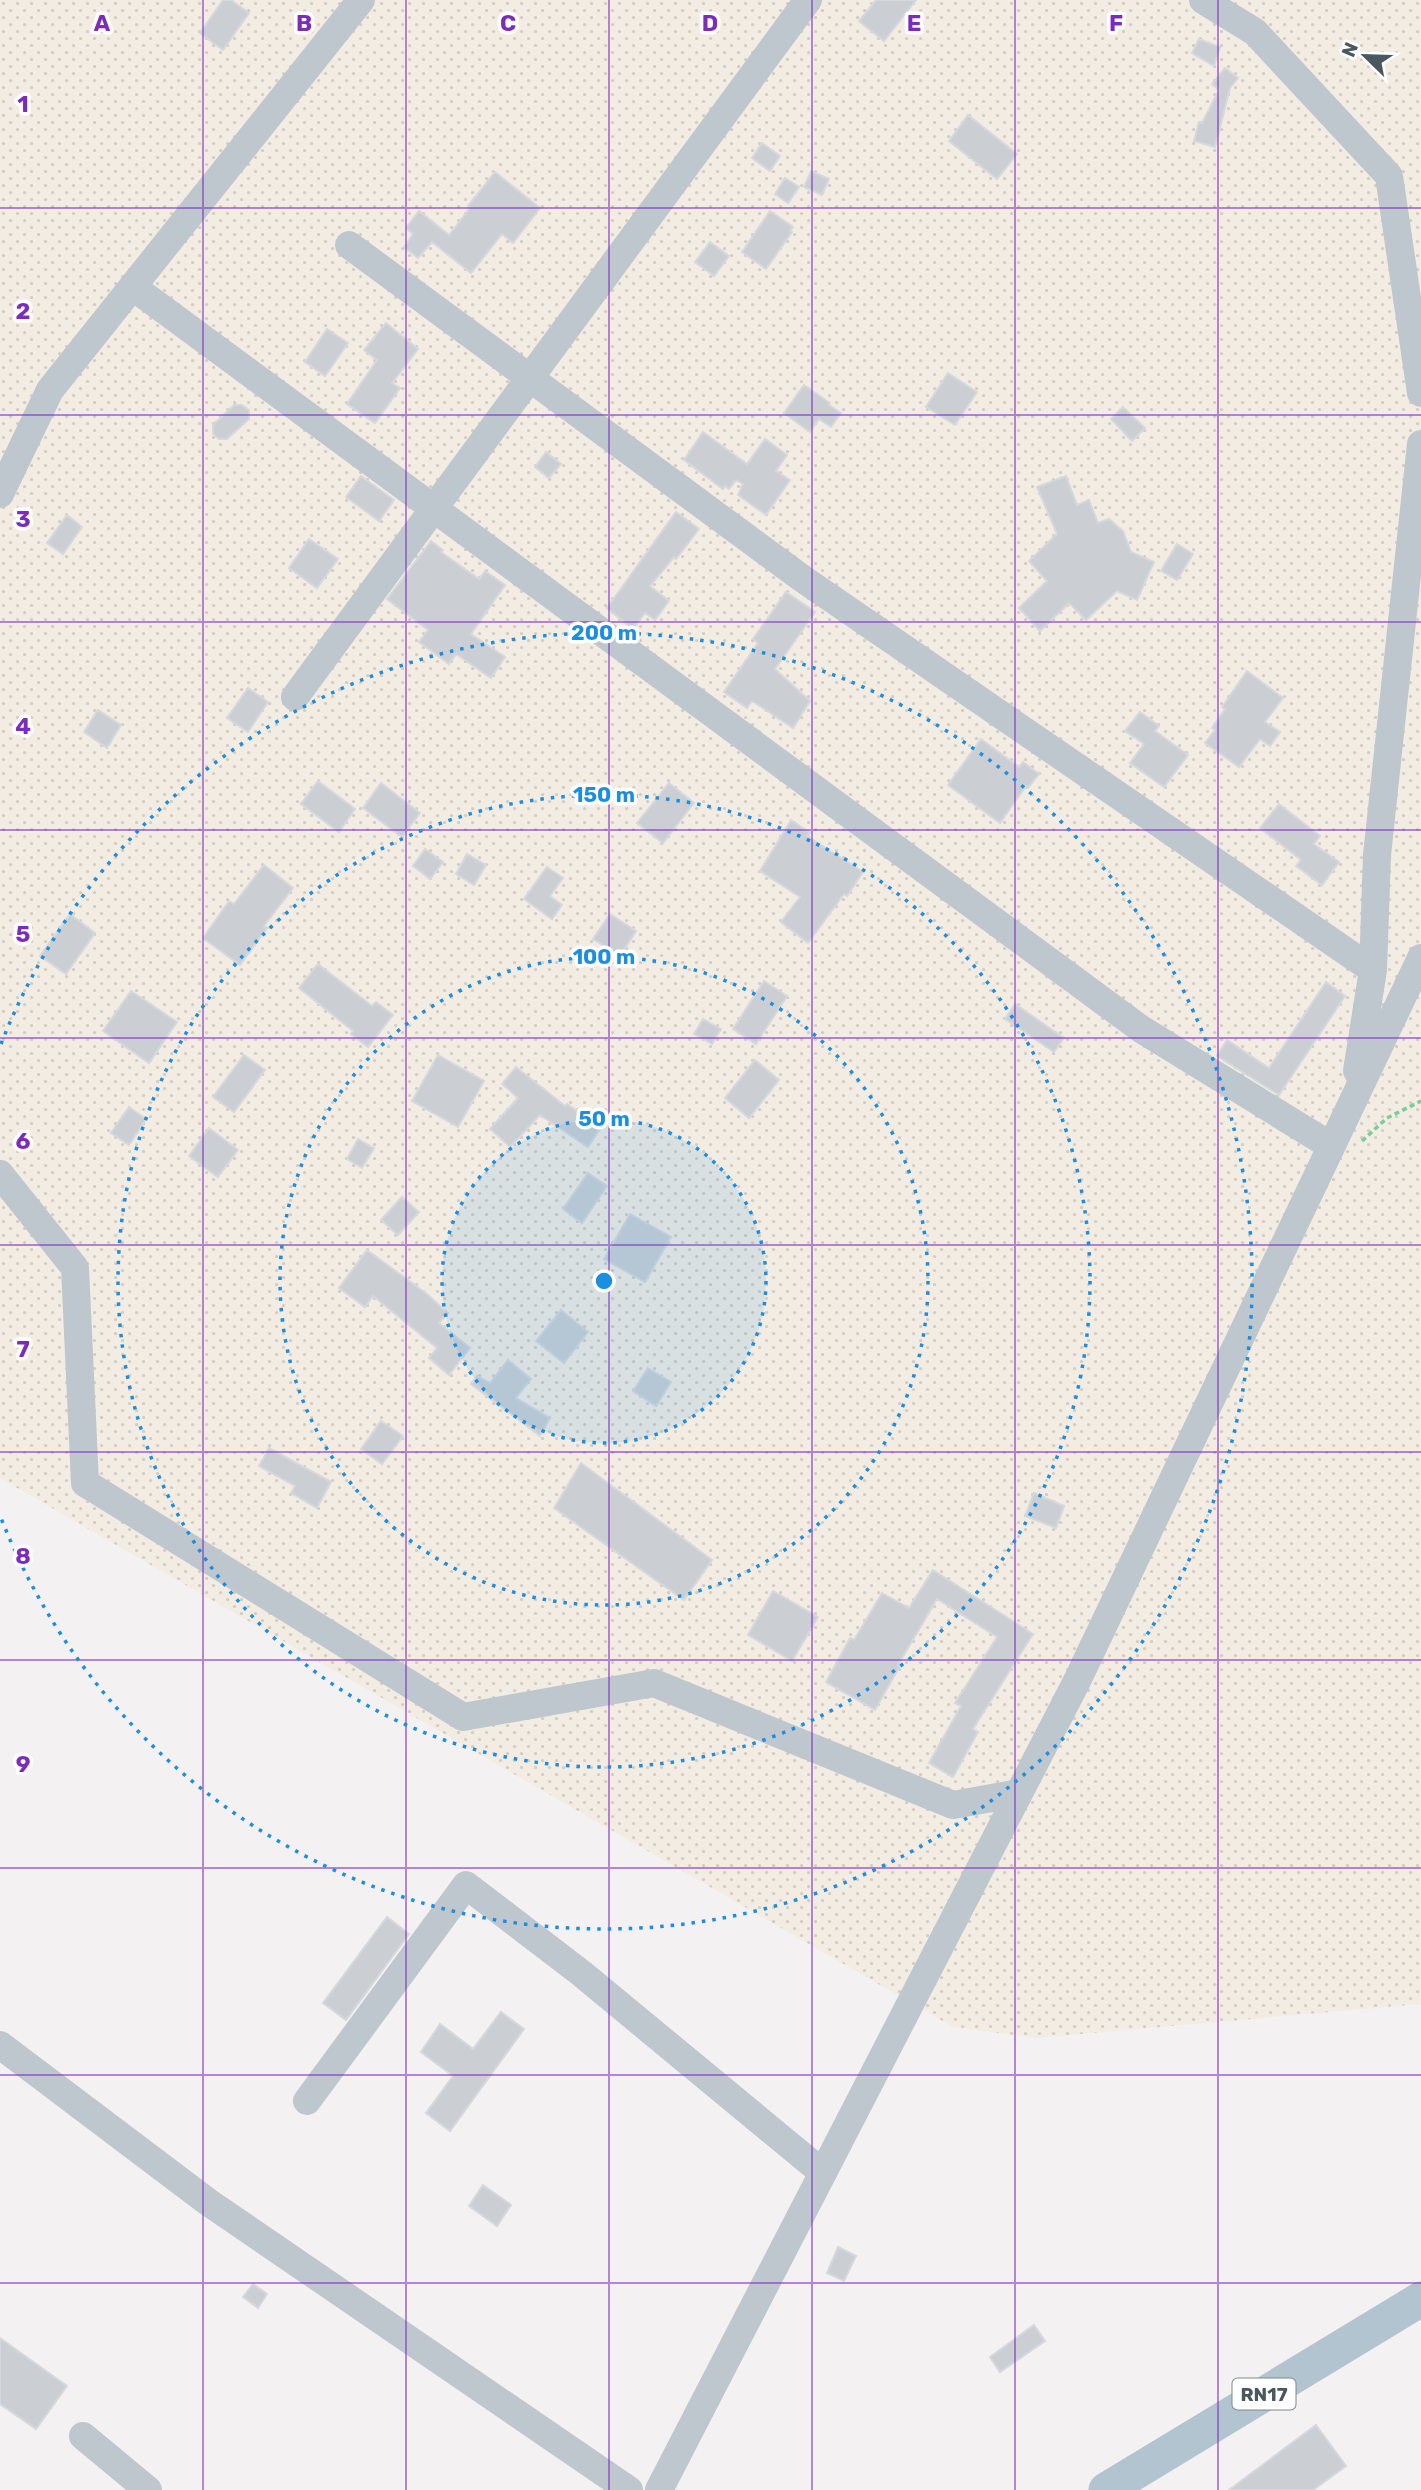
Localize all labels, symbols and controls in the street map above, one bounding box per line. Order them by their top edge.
text: A [94,9,111,37]
text: B [296,9,312,37]
text: C [500,9,516,37]
text: D [702,9,718,37]
text: E [907,9,921,37]
text: F [1109,9,1123,37]
north arrow [1330,21,1400,91]
text: N [1337,39,1363,60]
text: 1 [17,90,29,118]
text: 2 [16,297,30,325]
text: 3 [15,505,31,533]
text: 200 m [571,620,637,645]
text: 4 [15,712,31,740]
text: 150 m [573,782,635,807]
text: 5 [16,920,31,948]
text: 100 m [573,944,635,969]
text: 50 m [578,1106,630,1131]
text: 6 [16,1127,31,1155]
centre of rings [592,1269,616,1293]
text: 7 [16,1335,30,1363]
text: 8 [15,1542,31,1570]
text: 9 [16,1750,30,1778]
road number: RN17 [1232,2378,1296,2410]

